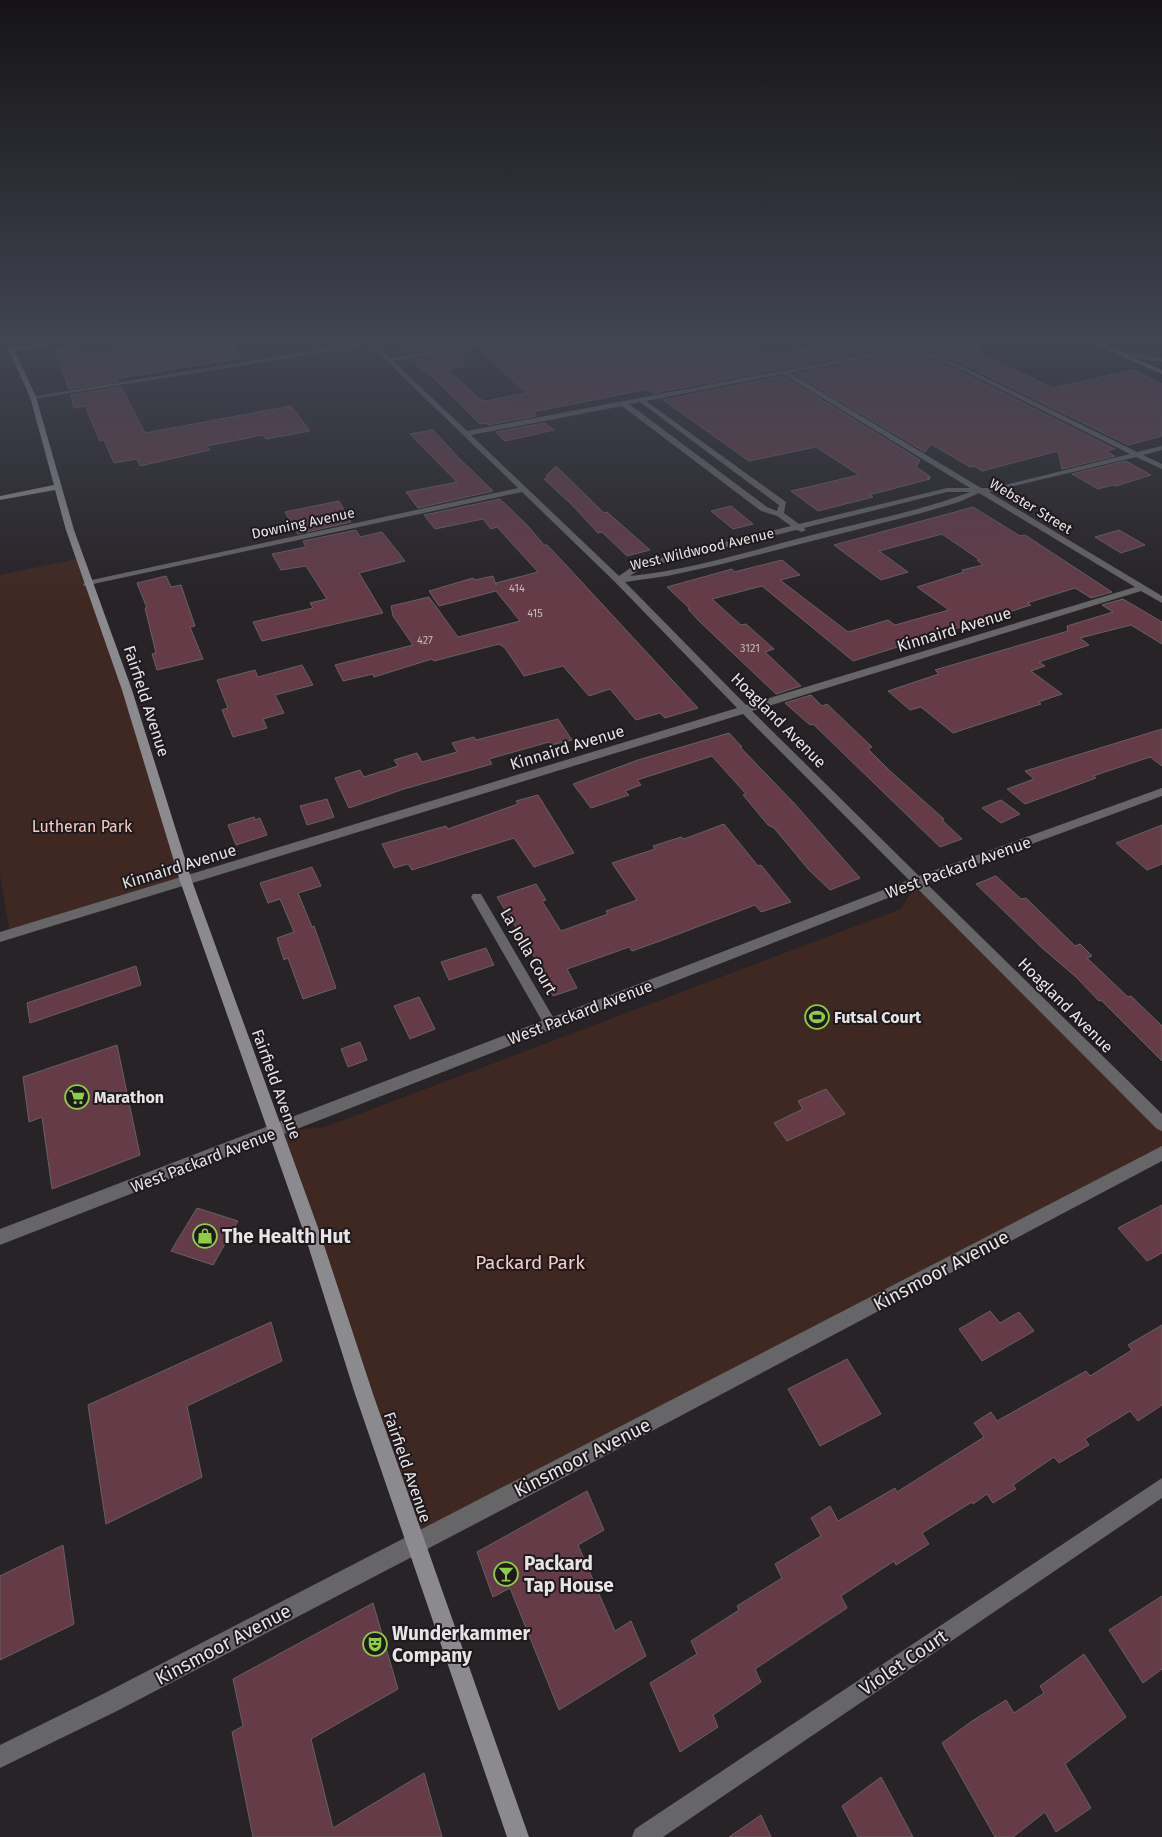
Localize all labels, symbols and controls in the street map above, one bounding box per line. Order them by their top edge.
street label: Webster Street [986,475,1076,538]
street label: Downing Avenue [250,504,356,543]
street label: West Wildwood Avenue [628,525,776,574]
house number: 414 [509,582,525,595]
street label: Kinnaird Avenue [895,603,1014,656]
house number: 415 [527,607,543,620]
house number: 427 [417,634,433,647]
house number: 3121 [740,642,760,655]
street label: Fairfield Avenue [120,643,173,759]
street label: Hoagland Avenue [727,669,830,772]
street label: Kinnaird Avenue [508,721,627,774]
park label: Lutheran Park [32,817,133,836]
street label: West Packard Avenue [883,832,1033,903]
street label: Kinnaird Avenue [120,840,239,893]
street label: La Jolla Court [496,905,561,998]
street label: Hoagland Avenue [1014,954,1117,1057]
street label: West Packard Avenue [505,976,655,1049]
sports icon: Futsal Court [804,1004,830,1030]
place label: Futsal Court [834,1008,922,1027]
street label: Fairfield Avenue [248,1027,305,1142]
supermarket icon: Marathon [64,1084,90,1110]
place label: Marathon [94,1088,164,1107]
street label: West Packard Avenue [128,1124,278,1197]
shop icon: The Health Hut [192,1223,218,1249]
place label: The Health Hut [222,1225,351,1248]
street label: Kinsmoor Avenue [869,1225,1013,1316]
park label: Packard Park [475,1251,585,1274]
street label: Fairfield Avenue [380,1409,435,1525]
street label: Kinsmoor Avenue [510,1413,654,1502]
place label: Packard Tap House [524,1552,614,1597]
bar icon: Packard Tap House [493,1561,519,1587]
street label: Kinsmoor Avenue [151,1599,295,1690]
place label: Wunderkammer Company [392,1622,530,1667]
street label: Violet Court [855,1624,952,1700]
theatre icon: Wunderkammer Company [362,1631,388,1657]

